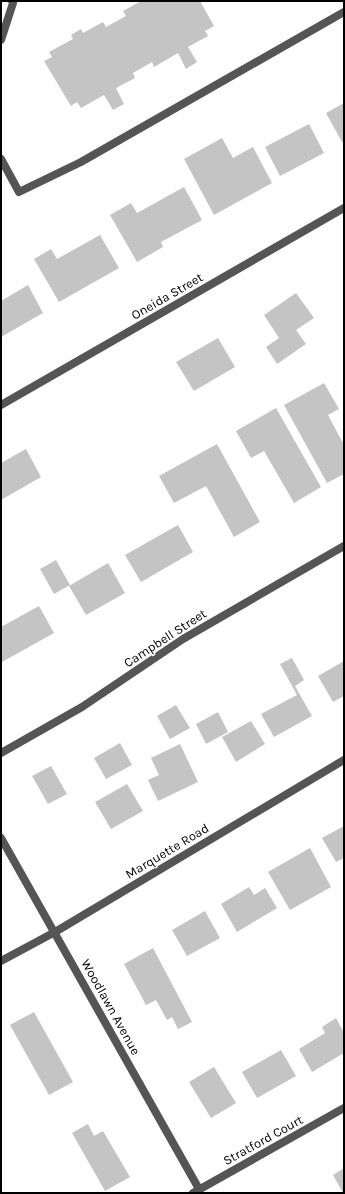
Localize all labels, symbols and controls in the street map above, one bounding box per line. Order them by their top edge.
street label: Oneida Street [128,269,206,323]
street label: Campbell Street [121,606,209,670]
street label: Marquette Road [123,820,212,883]
street label: Woodlawn Avenue [78,957,144,1058]
street label: Stratford Court [220,1112,306,1168]

